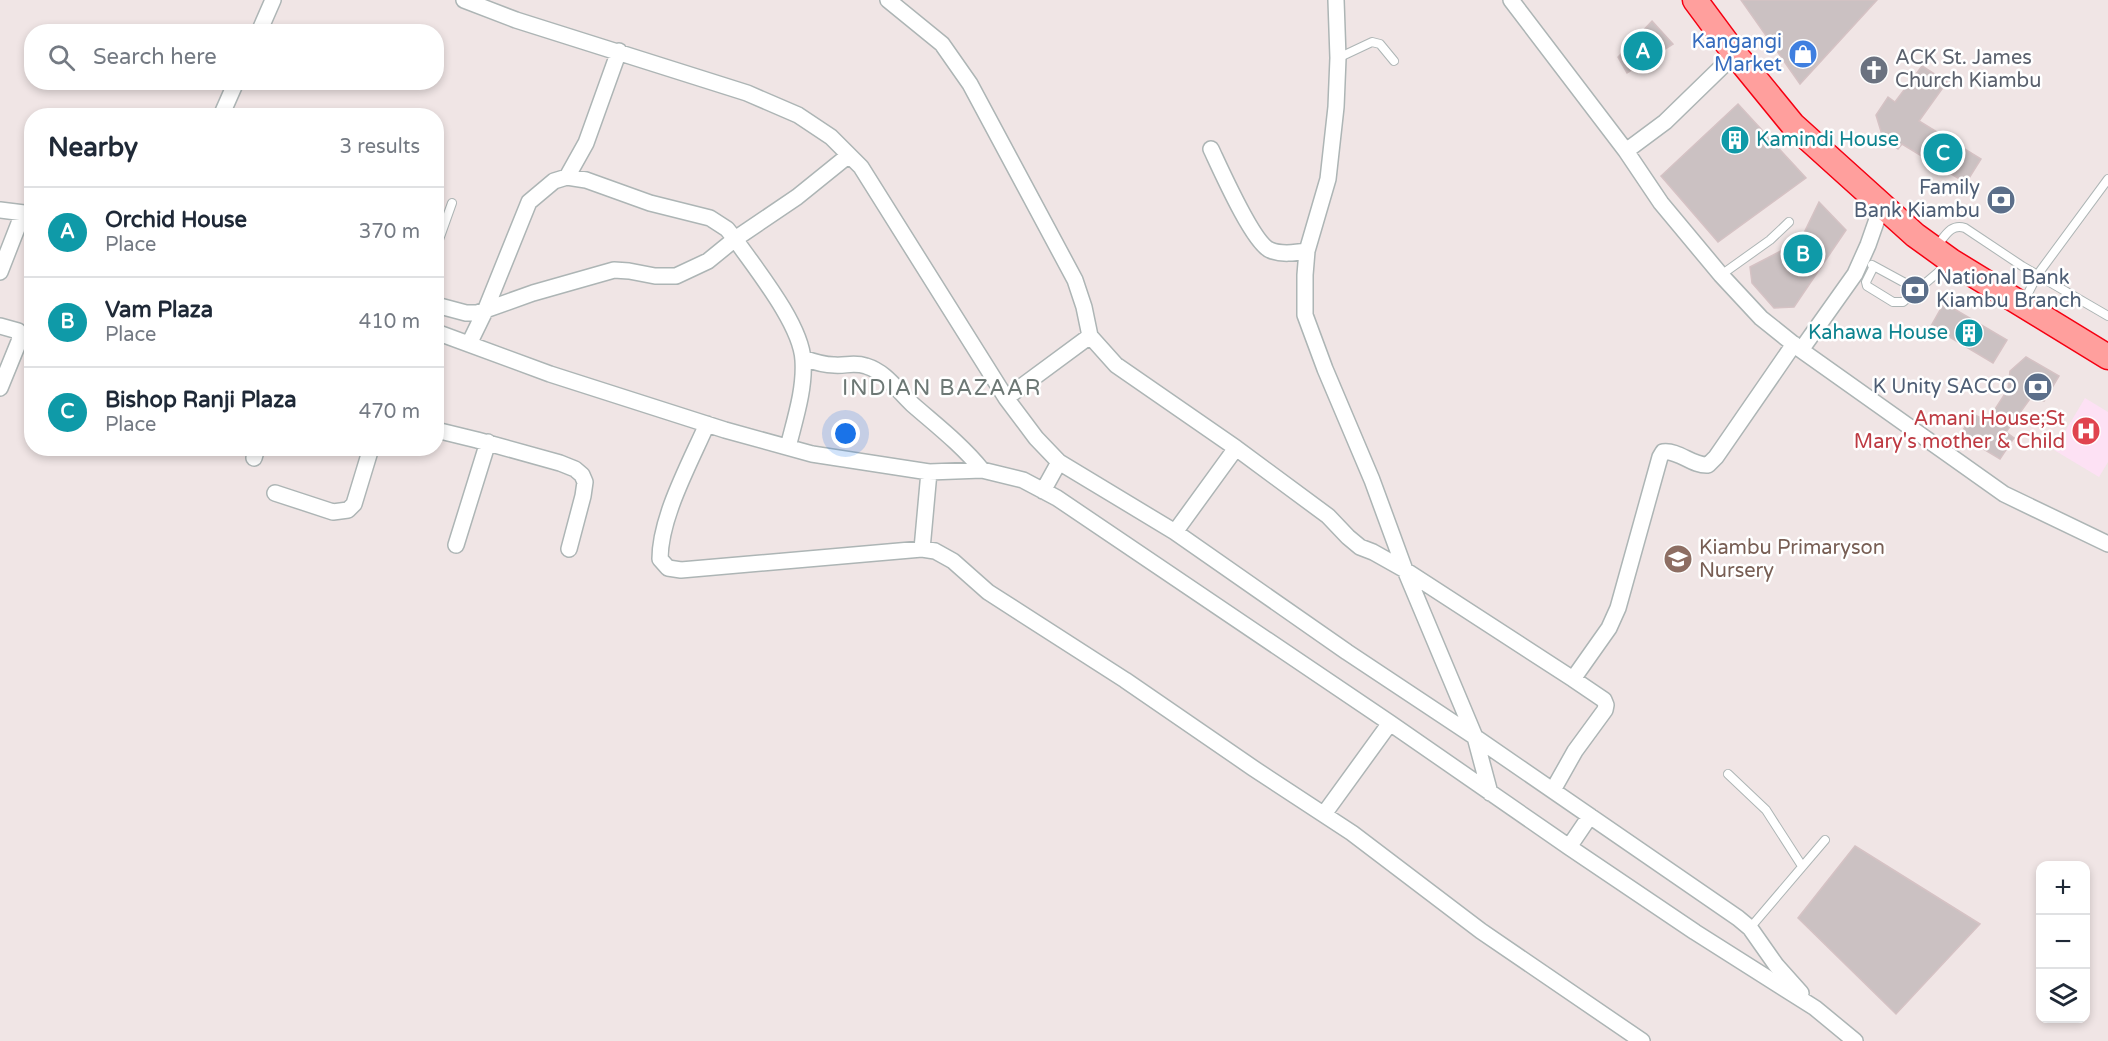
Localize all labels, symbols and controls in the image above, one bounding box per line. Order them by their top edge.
search box [24,24,444,90]
pin: A [1624,28,1662,74]
place label: Kangangi Market [1692,30,1782,77]
shop icon: Kangangi Market [1787,38,1819,70]
icon: search [45,41,78,74]
text: Search here [93,44,217,70]
place label: ACK St. James Church Kiambu [1895,46,2041,93]
church icon: ACK St. James Church Kiambu [1858,54,1890,86]
building icon: Kamindi House [1719,124,1751,156]
place label: Kamindi House [1756,128,1899,152]
pin: C [1924,130,1962,176]
text: Nearby [48,132,138,163]
text: 3 results [340,135,420,159]
place label: Family Bank Kiambu [1854,176,1980,223]
bank icon: Family Bank Kiambu [1985,184,2017,216]
text: Orchid House [105,207,247,233]
text: A [60,220,75,244]
text: 370 m [359,220,420,244]
pin: B [1784,232,1822,276]
text: Place [105,233,156,257]
place label: National Bank Kiambu Branch [1936,266,2082,313]
bank icon: National Bank Kiambu Branch [1899,274,1931,306]
text: Vam Plaza [105,297,213,323]
text: B [61,310,74,334]
text: 410 m [359,310,420,334]
building icon: Kahawa House [1953,317,1985,349]
place label: Kahawa House [1808,321,1948,345]
text: Place [105,323,156,347]
bank icon: K Unity SACCO [2022,371,2054,403]
district label: INDIAN BAZAAR [842,375,1042,401]
place label: K Unity SACCO [1873,375,2017,399]
text: Bishop Ranji Plaza [105,387,297,413]
text: C [61,400,74,424]
text: 470 m [359,400,420,424]
place label: Amani House;St Mary's mother & Child [1854,407,2065,454]
text: Place [105,413,156,437]
hospital icon: Amani House;St Mary's mother & Child [2070,415,2102,447]
your location [831,419,860,448]
place label: Kiambu Primaryson Nursery [1699,536,1885,583]
school or university icon: Kiambu Primaryson Nursery [1662,543,1694,575]
map controls [2036,861,2090,1023]
button: + [2036,861,2090,915]
button: − [2036,915,2090,969]
button: layers [2036,969,2090,1023]

